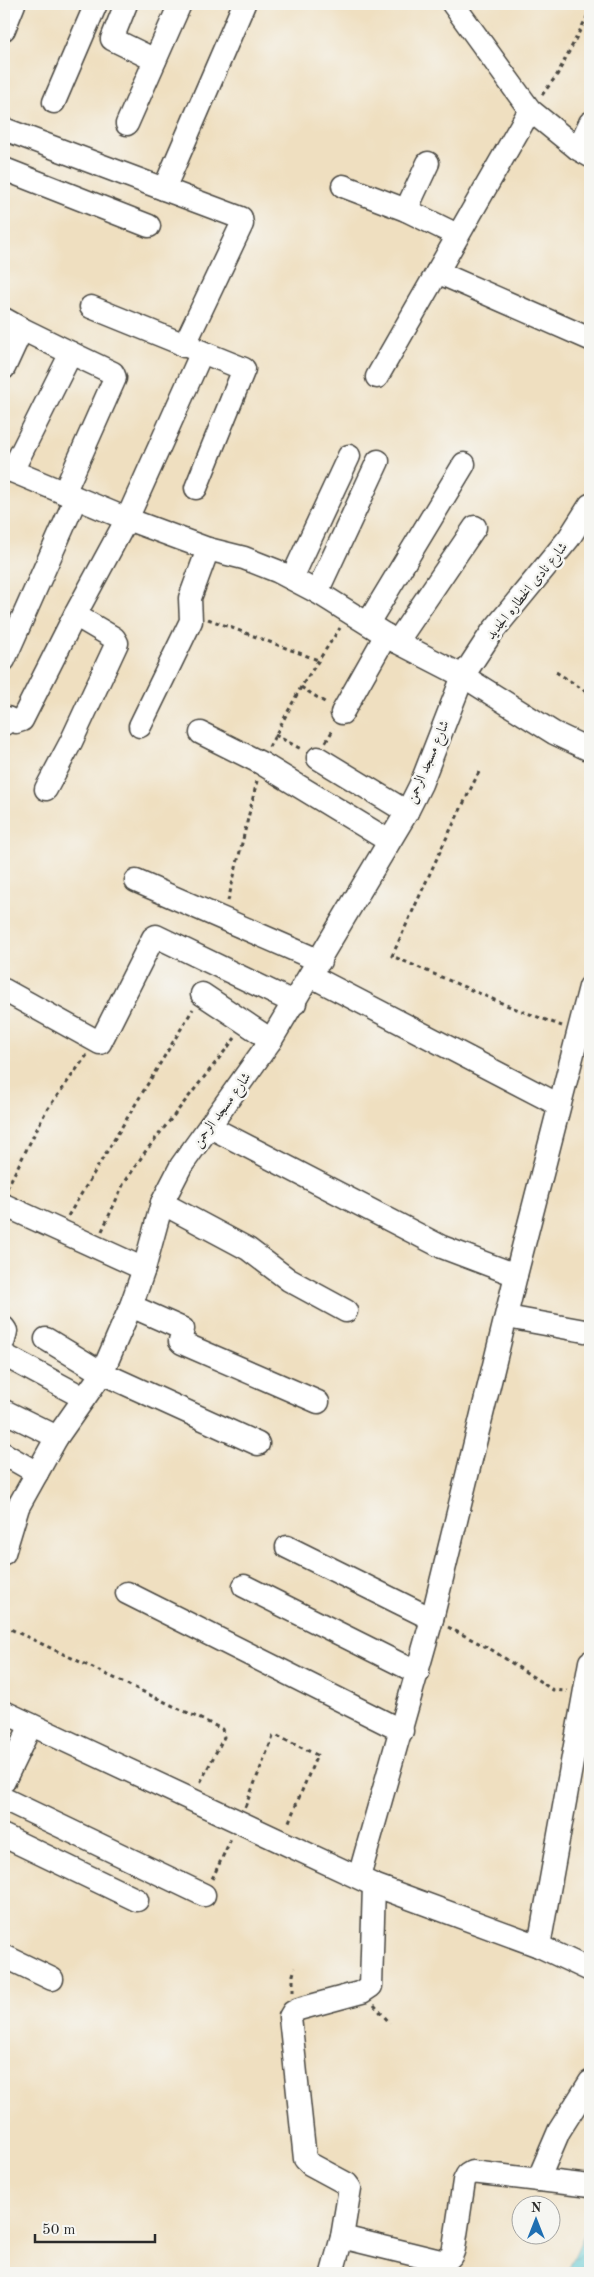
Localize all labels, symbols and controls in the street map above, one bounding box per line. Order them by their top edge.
street label: شارع نادى الخطاره الجديد [484,540,573,645]
street label: شارع مسجد الرحمن [403,718,455,807]
street label: شارع مسجد الرحمن [189,1069,257,1152]
north arrow [512,2194,562,2244]
text: N [531,2201,542,2215]
scale bar [35,2212,155,2244]
text: 50 m [42,2223,76,2238]

